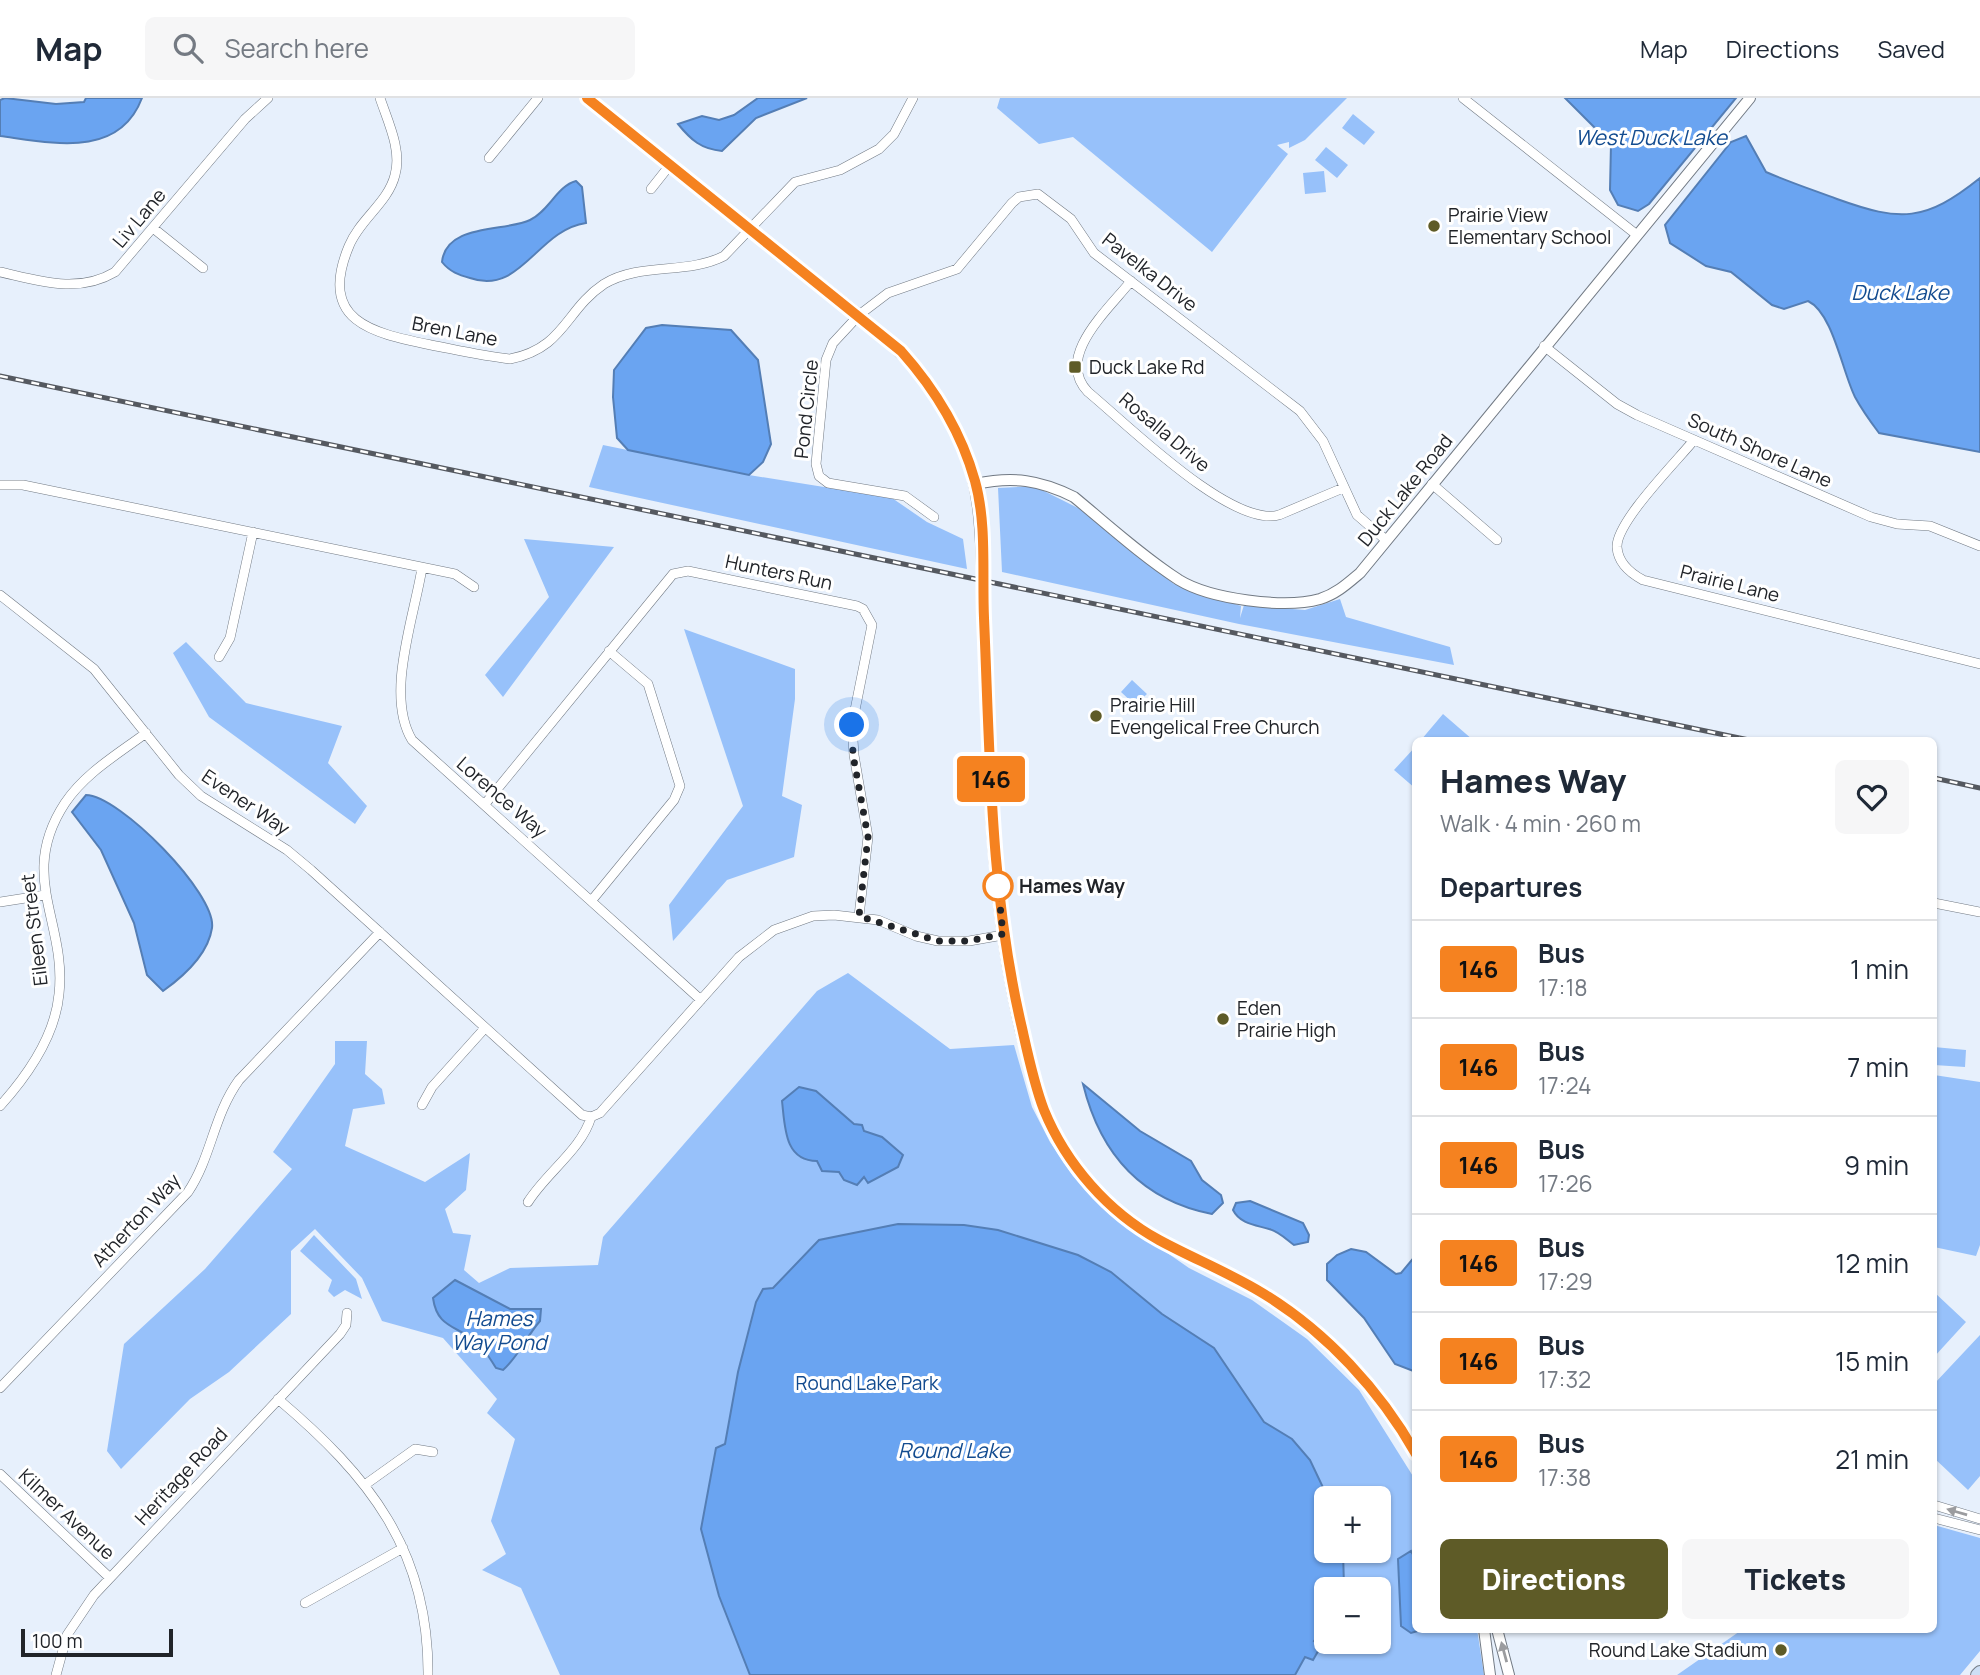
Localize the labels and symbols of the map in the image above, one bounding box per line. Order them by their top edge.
water label: West Duck Lake [1575,123,1729,151]
street label: Liv Lane [106,183,172,253]
place label: Prairie View Elementary School [1448,202,1611,250]
marker: Prairie View Elementary School [1426,218,1442,234]
street label: Pavelka Drive [1097,227,1203,317]
water label: Duck Lake [1851,278,1951,306]
street label: Bren Lane [410,310,500,352]
place label: Duck Lake Rd [1089,354,1204,380]
street label: Pond Circle [788,358,824,460]
marker: Duck Lake Rd [1067,359,1083,375]
street label: Rosalla Drive [1114,386,1216,478]
street label: South Shore Lane [1684,407,1836,493]
street label: Duck Lake Road [1352,428,1458,552]
street label: Hunters Run [723,548,835,596]
street label: Prairie Lane [1678,558,1782,608]
place label: Prairie Hill Evengelical Free Church [1110,692,1320,740]
your location [834,707,869,742]
marker: Prairie Hill Evengelical Free Church [1088,708,1104,724]
street label: Lorence Way [451,751,553,843]
line badge: 146 [951,756,1031,802]
street label: Evener Way [197,763,295,841]
marker: Hames Way [983,871,1013,901]
street label: Eileen Street [14,873,54,987]
place label: Hames Way [1019,873,1125,899]
place label: Eden Prairie High [1237,995,1336,1043]
marker: Eden Prairie High [1215,1011,1231,1027]
street label: Atherton Way [86,1168,186,1272]
water label: Hames Way Pond [452,1304,549,1356]
park label: Round Lake Park [795,1370,939,1396]
street label: Heritage Road [129,1422,233,1530]
water label: Round Lake [898,1436,1012,1464]
street label: Kilmer Avenue [13,1463,121,1565]
one-way arrow [1946,1507,1967,1517]
scale bar [21,1626,173,1658]
place label: Round Lake Stadium [1589,1637,1767,1663]
one-way arrow [1498,1641,1508,1662]
marker: Round Lake Stadium [1773,1642,1789,1658]

